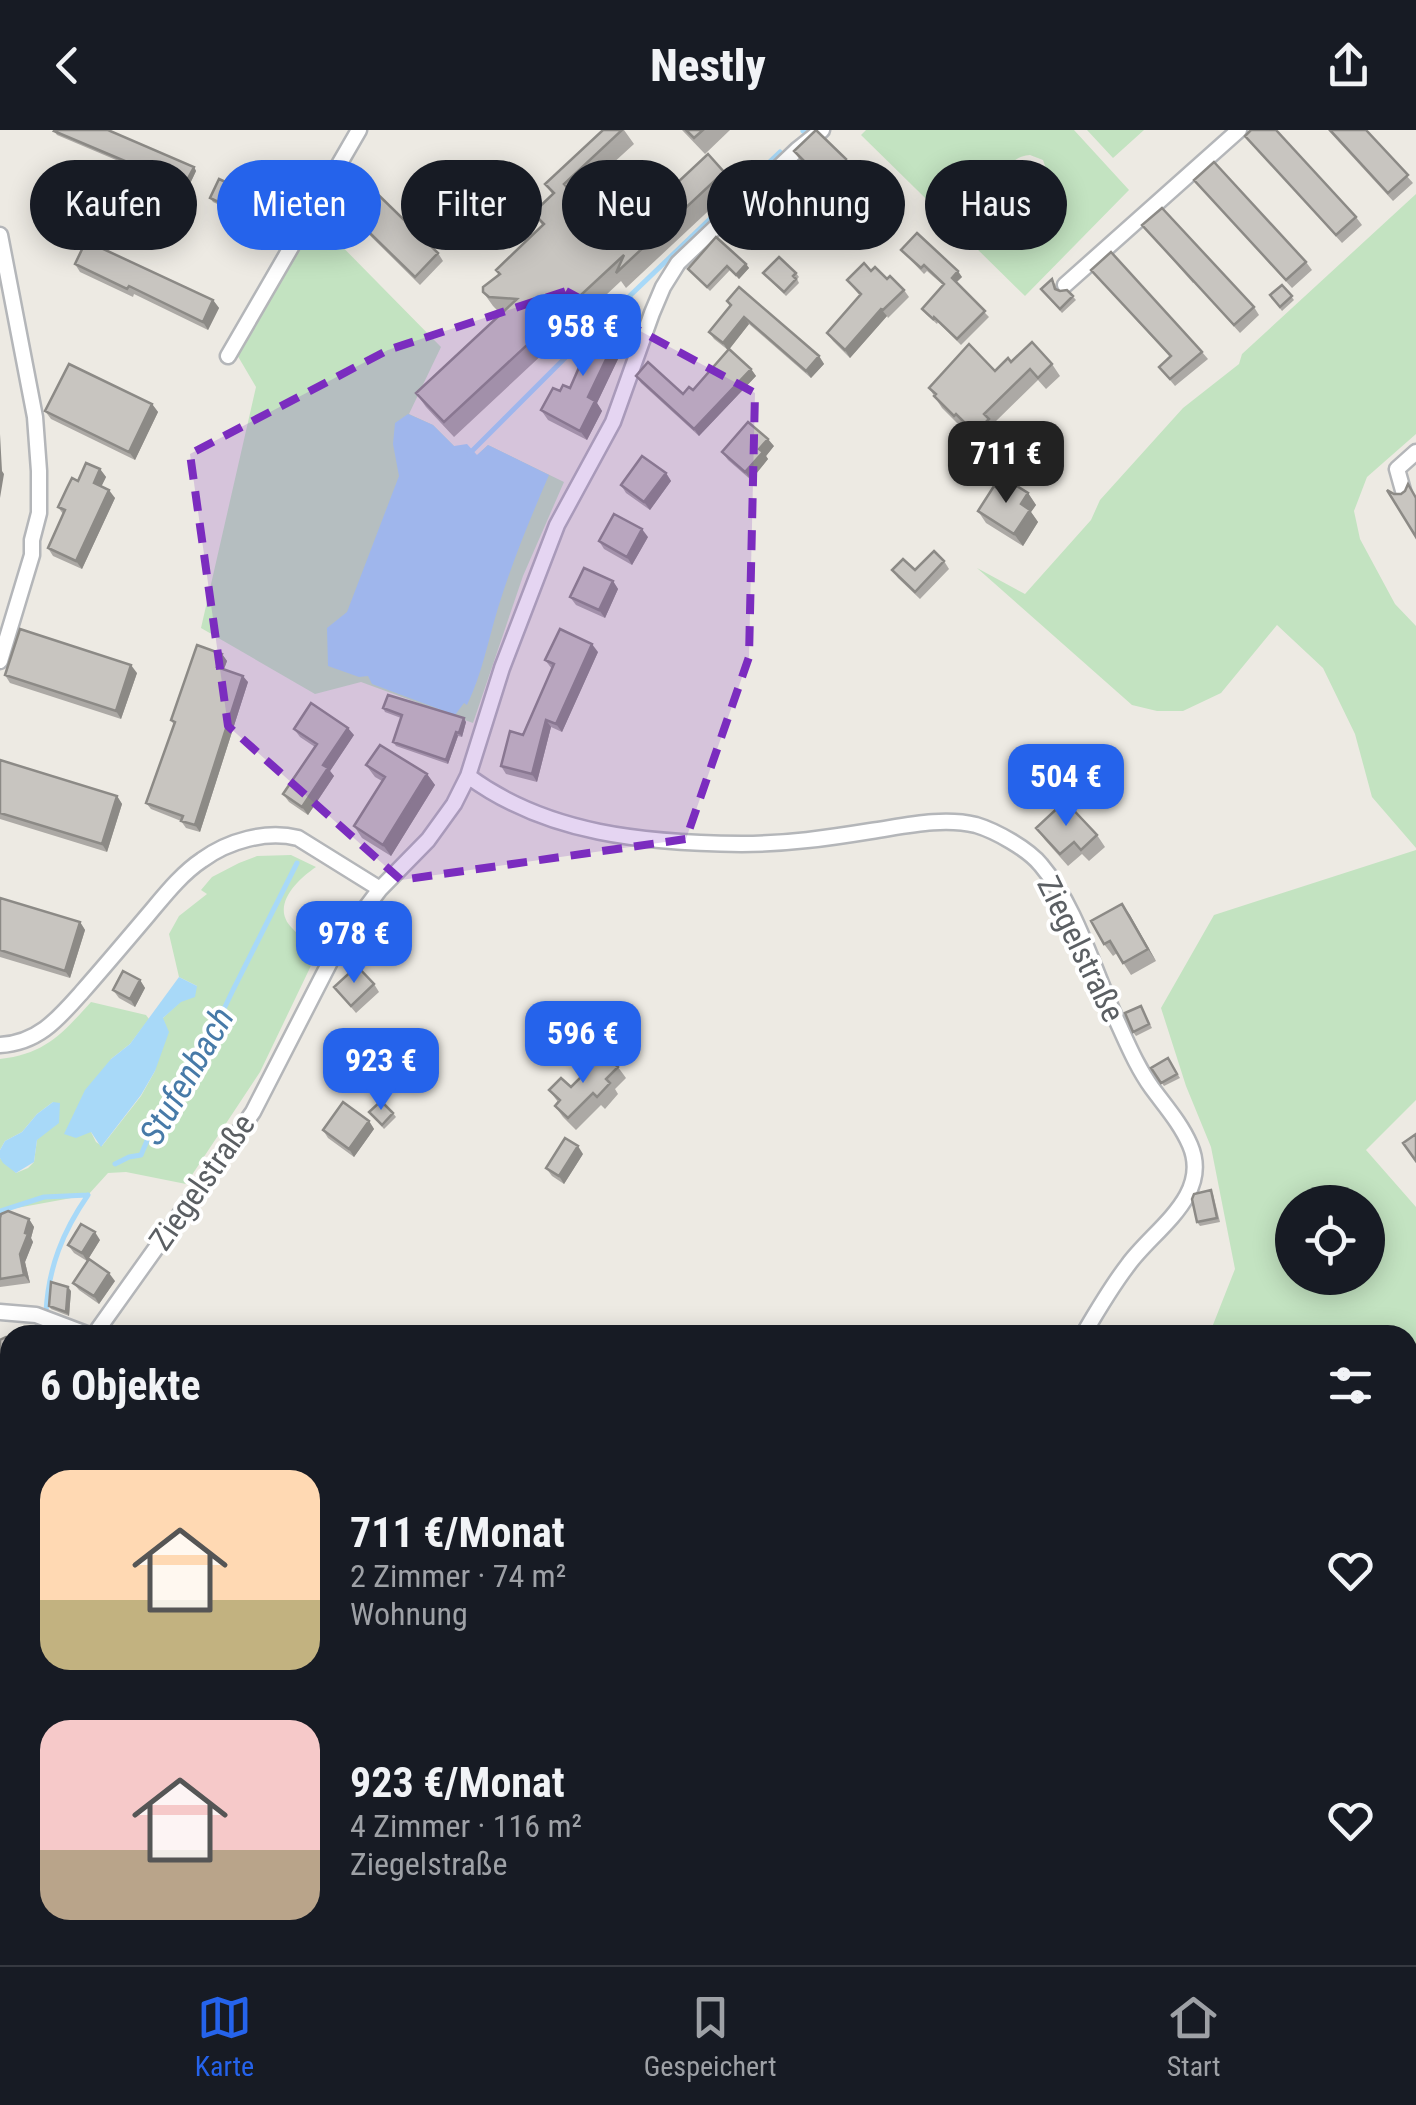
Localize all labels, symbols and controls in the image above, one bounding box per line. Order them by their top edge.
icon: back [40,38,95,93]
icon: share [1321,38,1376,93]
text: Nestly [650,39,766,92]
chip: Kaufen [30,160,197,250]
chip: Mieten [217,160,381,250]
chip: Filter [401,160,542,250]
chip: Neu [562,160,687,250]
chip: Wohnung [707,160,905,250]
chip: Haus [925,160,1067,250]
pin: 958 € [513,294,653,379]
text: 958 € [547,307,619,345]
pin: 711 € [936,421,1076,506]
text: 711 € [970,434,1042,472]
pin: 504 € [996,744,1136,829]
text: 504 € [1030,757,1102,795]
street label: Ziegelstraße [1029,870,1133,1028]
pin: 978 € [284,901,424,986]
text: 978 € [318,914,390,952]
water label: Stufenbach [131,1000,243,1152]
pin: 596 € [513,1001,653,1086]
text: 596 € [547,1014,619,1052]
pin: 923 € [311,1028,451,1113]
text: 923 € [345,1041,417,1079]
street label: Ziegelstraße [141,1107,263,1257]
map controls [1275,1185,1385,1295]
button: locate [1275,1185,1385,1295]
icon: filters [1323,1358,1378,1413]
text: 6 Objekte [40,1361,201,1410]
text: 711 €/Monat [350,1508,565,1557]
icon: home [120,1510,240,1630]
icon: heart [1323,1543,1378,1598]
text: 2 Zimmer · 74 m² [350,1557,566,1595]
text: Wohnung [350,1595,468,1633]
text: 923 €/Monat [350,1758,565,1807]
icon: home [120,1760,240,1880]
icon: heart [1323,1793,1378,1848]
text: 4 Zimmer · 116 m² [350,1807,582,1845]
text: Ziegelstraße [350,1845,507,1883]
tab: Karte [195,1990,254,2083]
tab: Gespeichert [644,1990,777,2083]
tab: Start [1166,1990,1221,2083]

